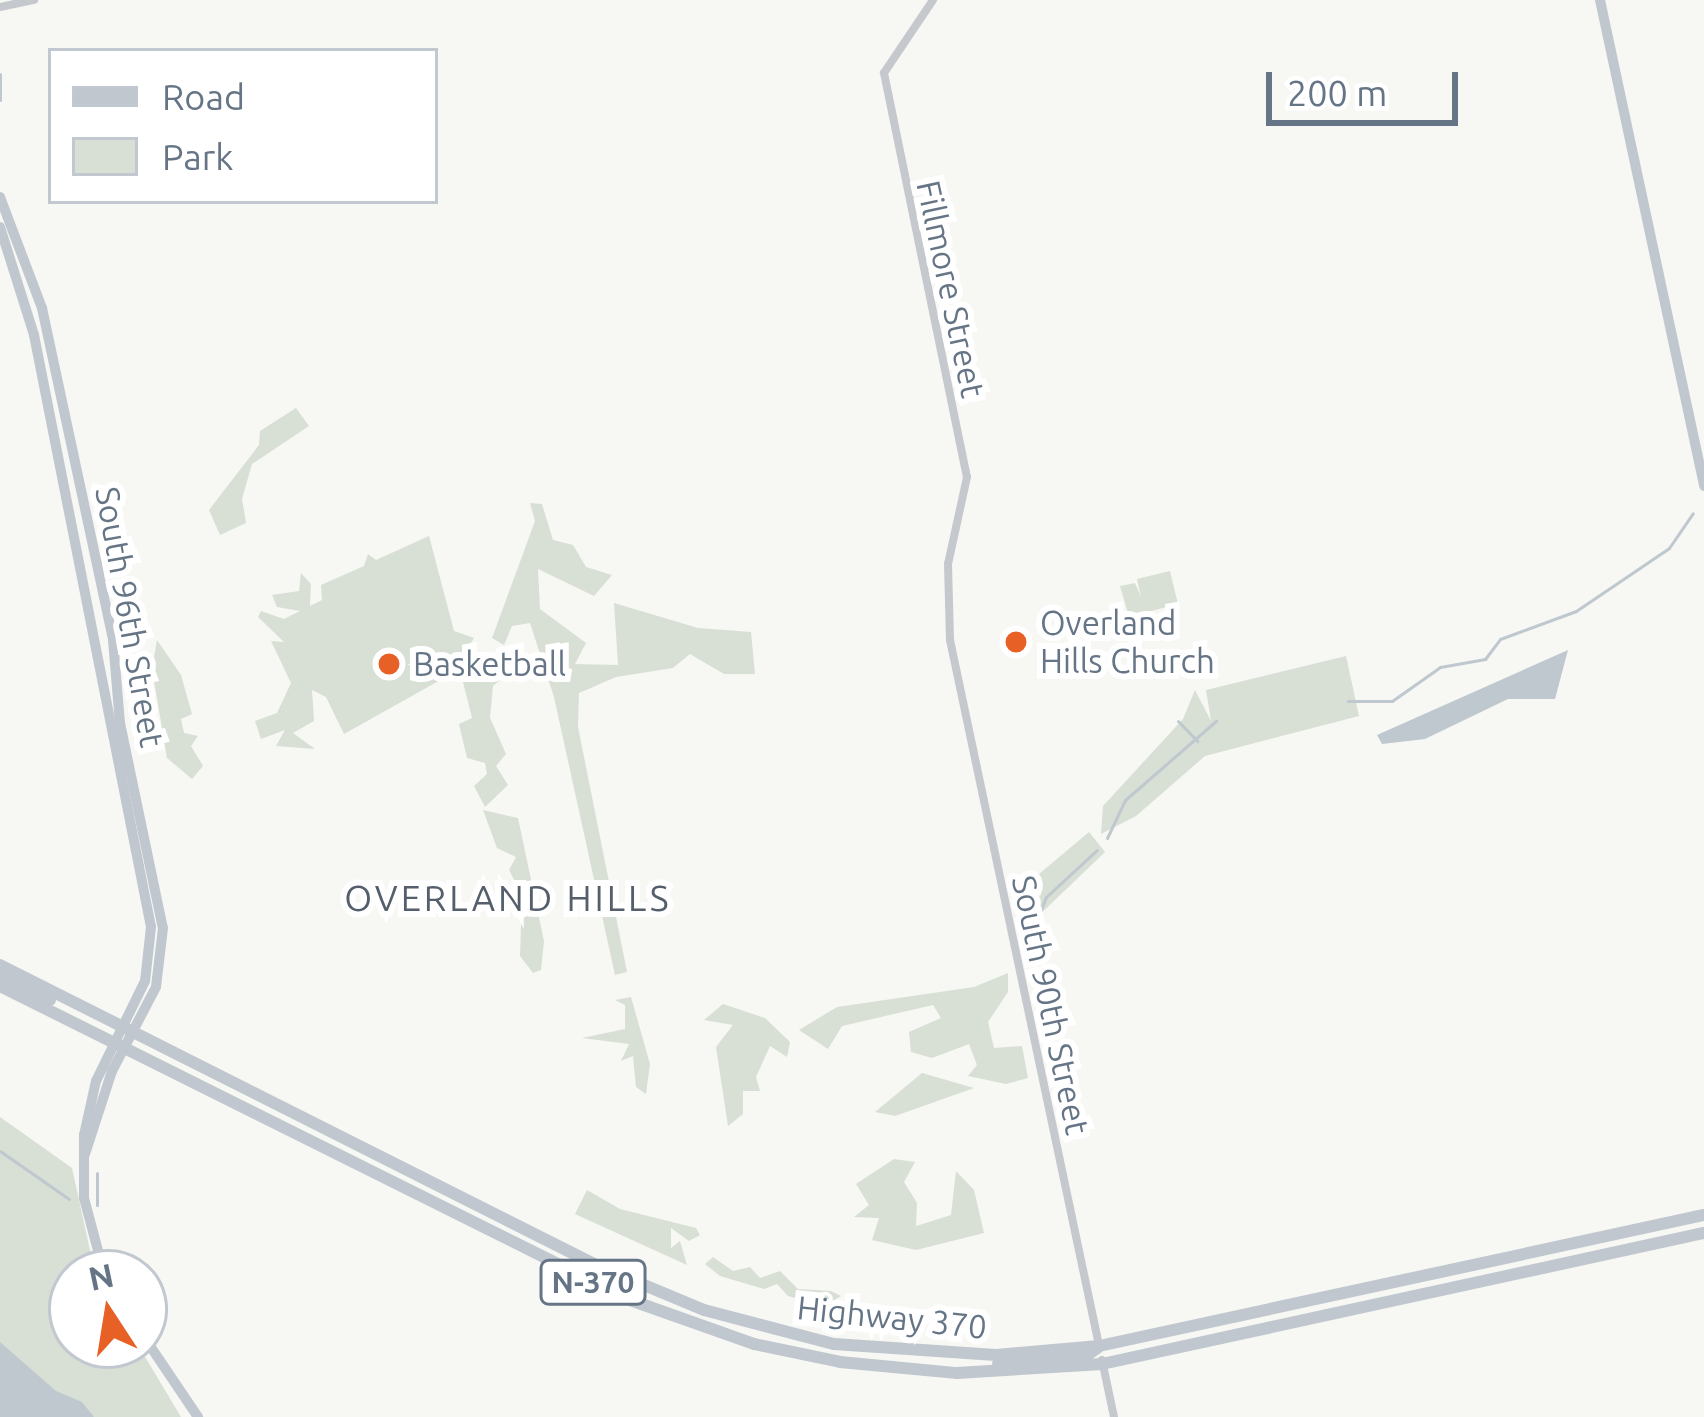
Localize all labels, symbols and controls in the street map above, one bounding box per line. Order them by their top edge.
legend [48,48,438,204]
scale bar [1272,48,1464,122]
text: 200 m [1287,72,1387,113]
text: Road [162,76,245,117]
text: Park [162,136,234,177]
street label: Fillmore Street [909,177,993,401]
street label: South 96th Street [88,484,172,750]
place label: Overland Hills Church [1040,603,1215,681]
marker: Overland Hills Church [1003,629,1029,655]
place label: Basketball [413,644,566,684]
marker: Basketball [376,651,402,677]
street label: South 90th Street [1004,872,1098,1138]
district label: OVERLAND HILLS [344,876,672,920]
north arrow [48,1249,168,1369]
text: N [85,1256,117,1297]
road number: N-370 [539,1258,647,1306]
street label: Highway 370 [795,1287,989,1347]

